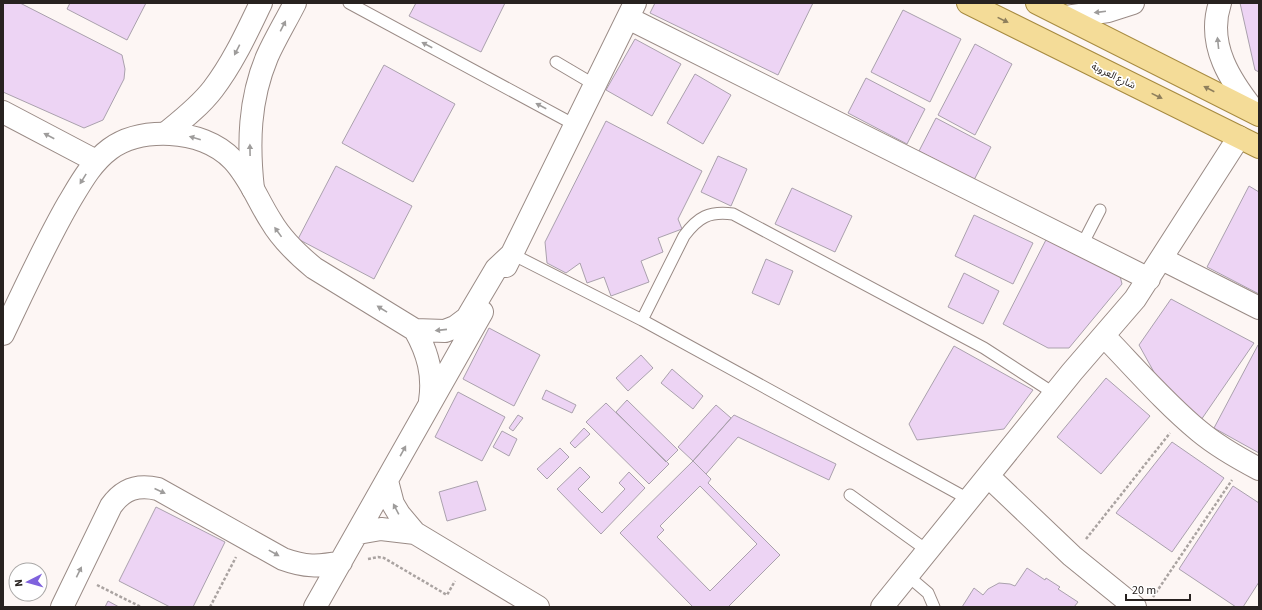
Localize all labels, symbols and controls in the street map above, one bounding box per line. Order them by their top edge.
one-way arrow [1094,9,1106,15]
one-way arrow [997,17,1009,23]
one-way arrow [280,20,286,32]
one-way arrow [1215,37,1221,49]
one-way arrow [421,42,432,48]
one-way arrow [234,44,241,56]
street label: شارع العروبة [1089,59,1138,93]
one-way arrow [1203,86,1214,92]
one-way arrow [1152,93,1163,100]
one-way arrow [535,103,547,110]
one-way arrow [43,133,55,140]
one-way arrow [189,135,201,141]
one-way arrow [247,143,253,156]
one-way arrow [79,174,87,184]
one-way arrow [274,227,282,238]
one-way arrow [376,306,388,313]
one-way arrow [435,327,447,334]
one-way arrow [400,445,406,457]
one-way arrow [154,488,165,494]
one-way arrow [393,503,400,515]
one-way arrow [268,550,279,557]
north arrow [8,562,48,602]
one-way arrow [76,566,82,578]
scale bar [1126,576,1190,602]
text: N [11,579,26,587]
text: 20 m [1132,582,1156,599]

